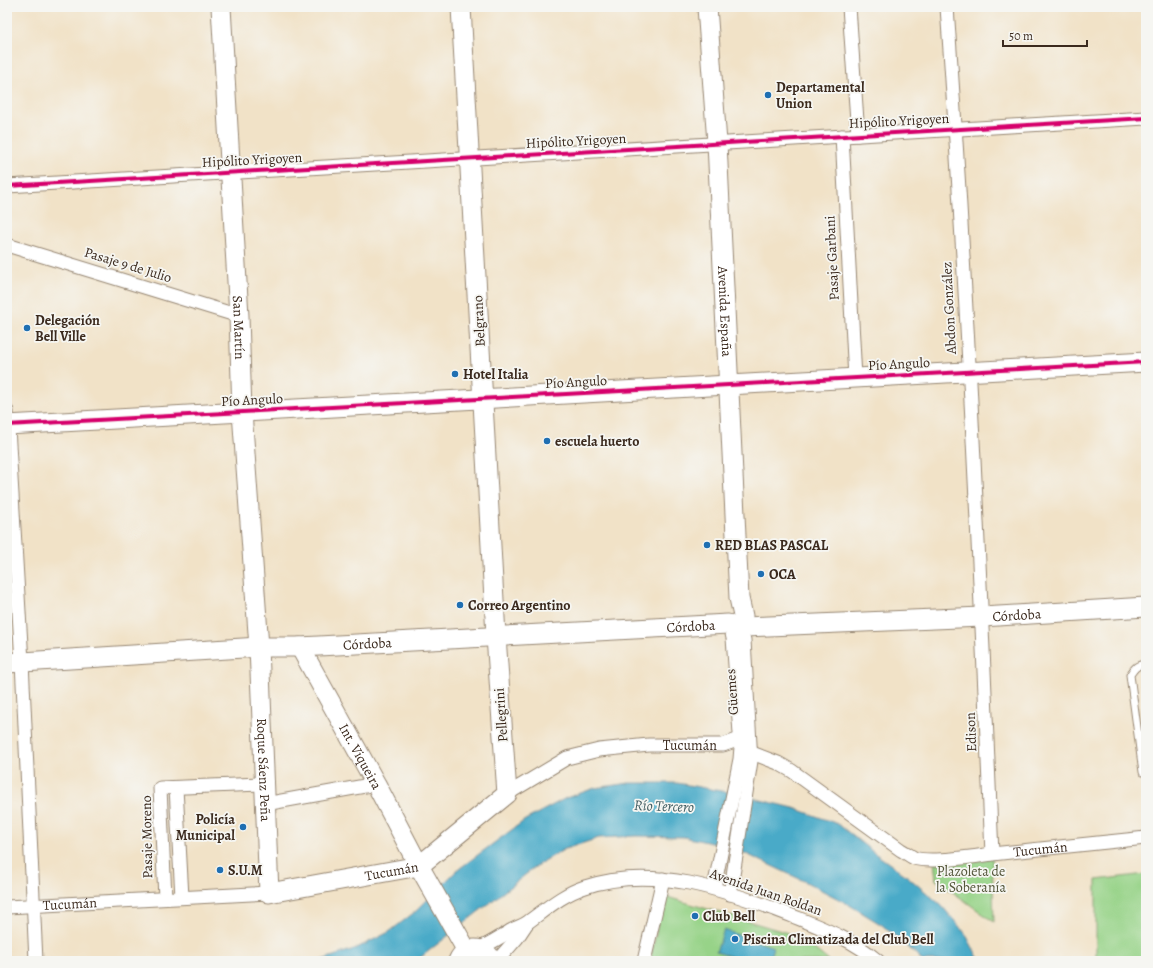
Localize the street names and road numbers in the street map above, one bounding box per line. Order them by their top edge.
street label: Hipólito Yrigoyen [848,109,950,133]
street label: Hipólito Yrigoyen [525,129,627,153]
street label: Hipólito Yrigoyen [201,148,303,172]
street label: Pasaje Garbani [820,215,844,301]
street label: Pasaje 9 de Julio [82,243,174,287]
street label: Abdon González [937,261,961,356]
street label: Avenida España [713,265,737,358]
street label: San Martín [228,295,250,360]
street label: Belgrano [468,295,490,347]
street label: Pío Angulo [868,353,930,375]
street label: Pío Angulo [545,371,607,393]
street label: Pío Angulo [221,389,283,411]
street label: Córdoba [992,604,1042,626]
street label: Córdoba [666,615,716,637]
street label: Córdoba [342,633,393,654]
street label: Güemes [721,668,743,716]
street label: Pellegrini [490,687,512,743]
street label: Edison [961,712,981,752]
street label: Roque Sáenz Peña [252,718,276,822]
street label: Int. Viqueira [335,720,387,793]
street label: Tucumán [663,736,717,755]
street label: Pasaje Moreno [137,795,157,879]
street label: Tucumán [1012,837,1069,861]
street label: Tucumán [363,857,420,885]
street label: Avenida Juan Roldan [706,864,825,920]
street label: Tucumán [42,893,98,915]

